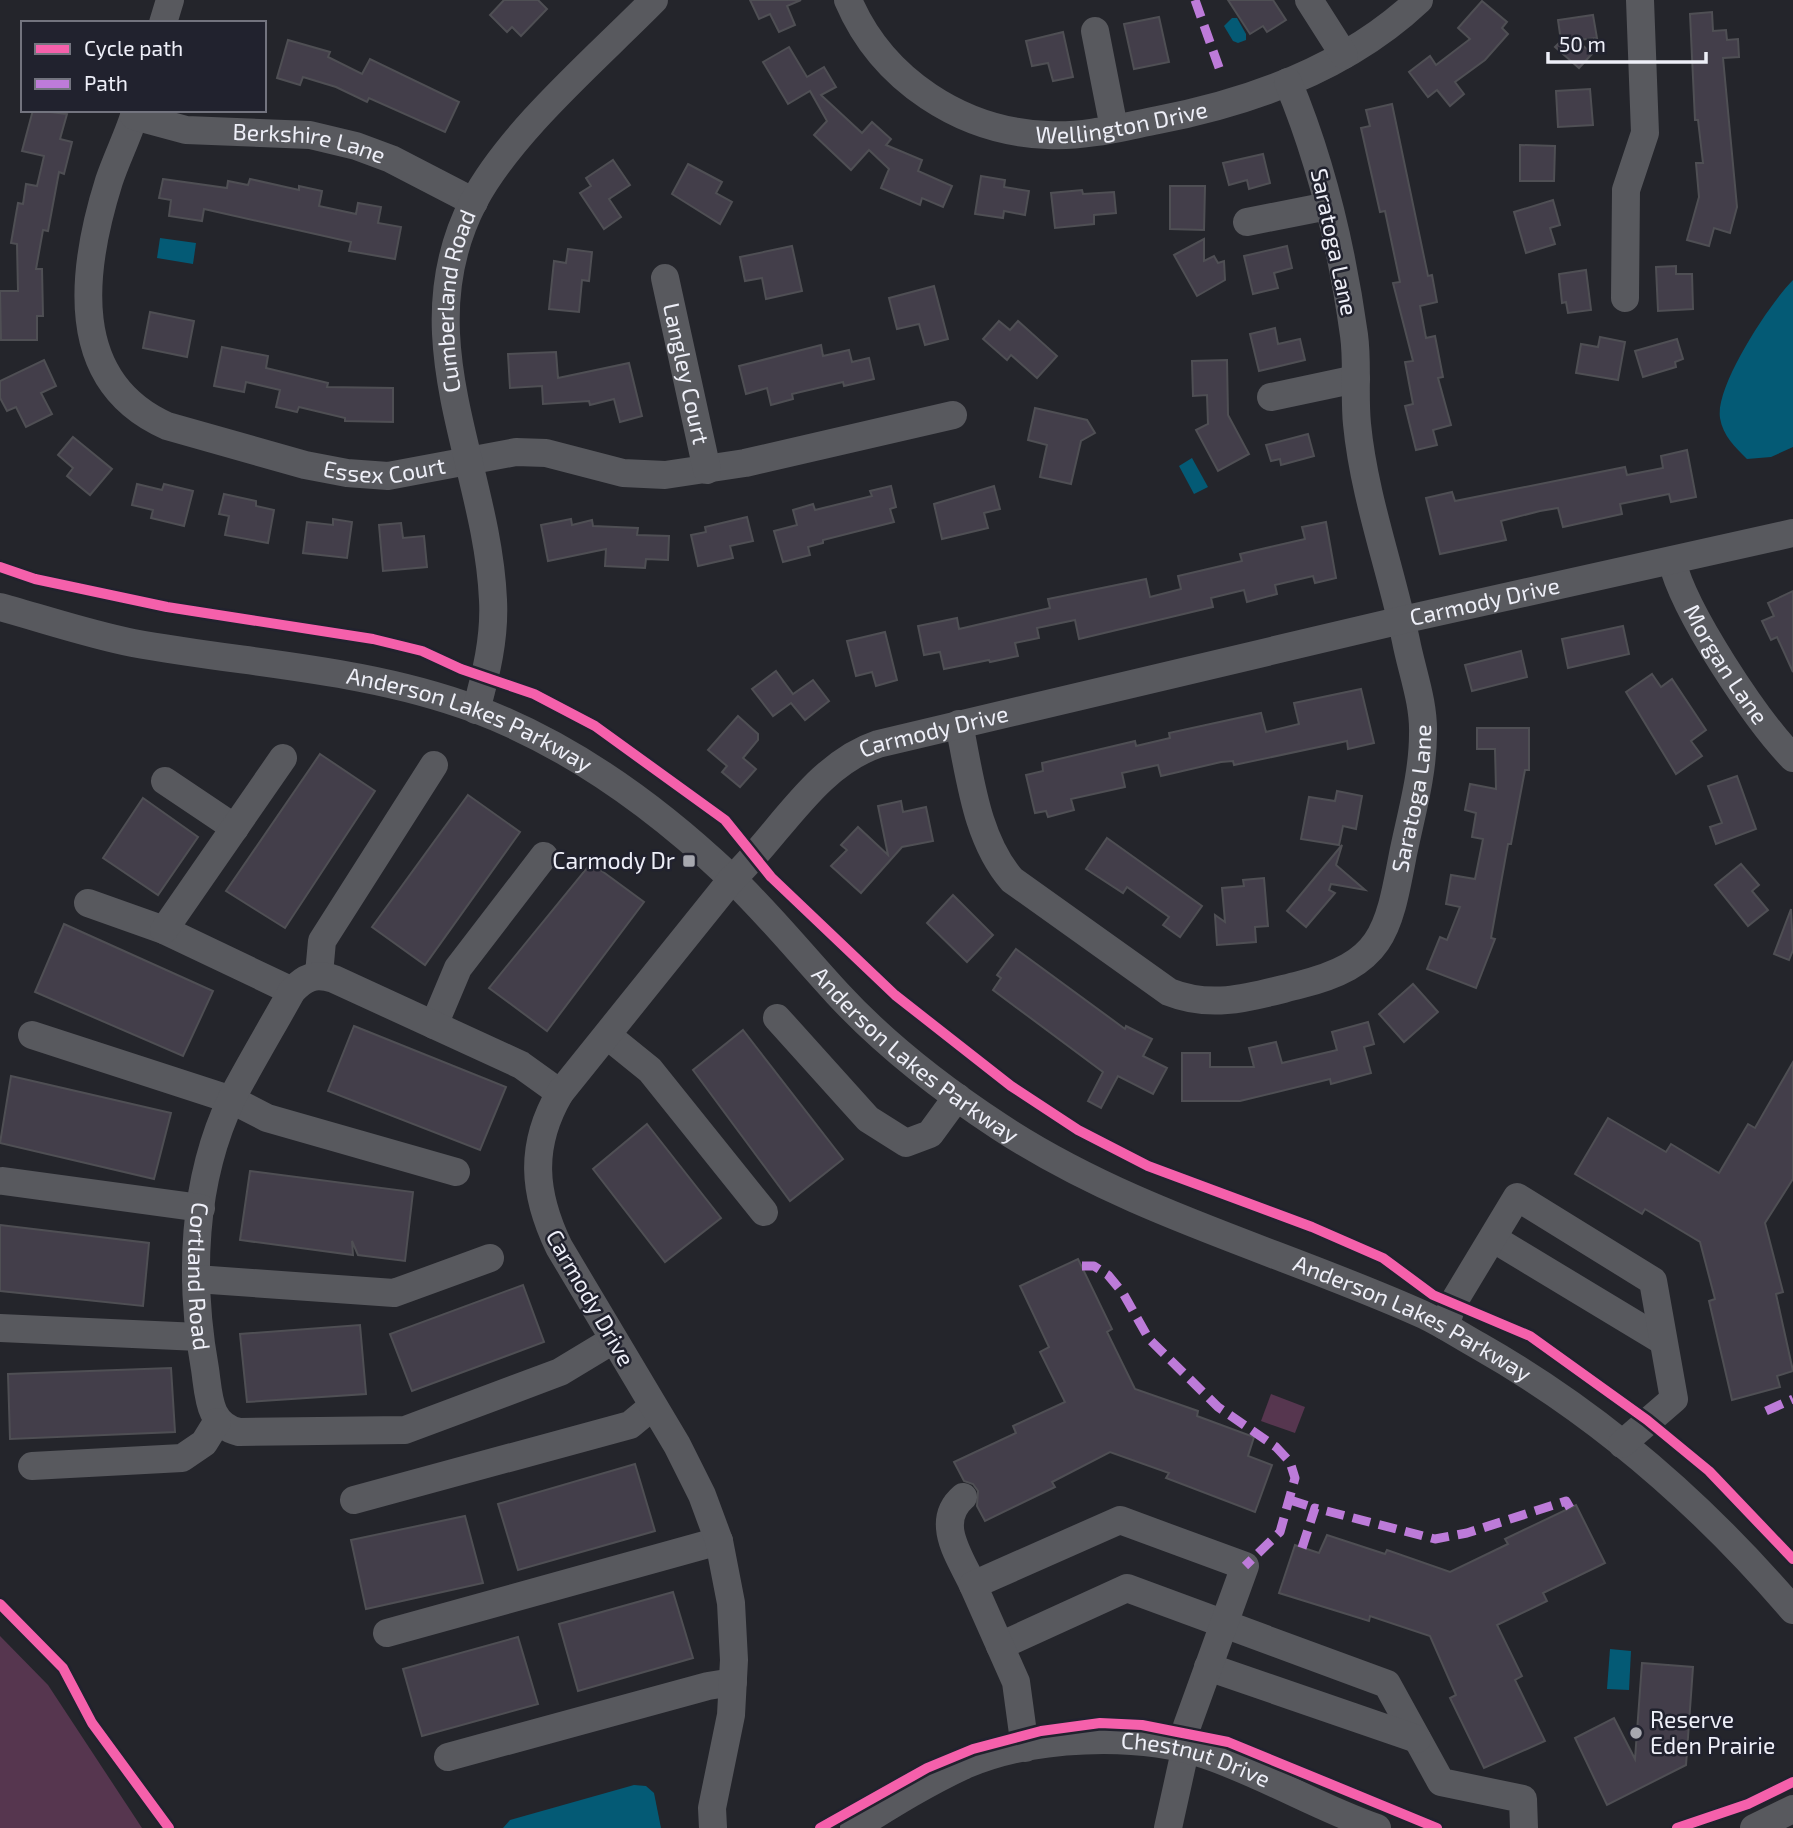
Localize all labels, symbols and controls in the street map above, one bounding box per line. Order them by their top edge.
legend [21,21,266,112]
scale bar [1548,21,1706,65]
text: 50 m [1559,31,1606,56]
text: Cycle path [84,35,183,60]
text: Path [84,70,128,95]
street label: Wellington Drive [1035,94,1210,148]
street label: Berkshire Lane [232,117,390,169]
street label: Saratoga Lane [1306,166,1364,318]
street label: Cumberland Road [431,205,481,395]
street label: Langley Court [658,300,716,447]
street label: Essex Court [321,450,448,489]
street label: Carmody Drive [1407,570,1562,631]
street label: Morgan Lane [1678,599,1775,729]
street label: Anderson Lakes Parkway [345,661,598,778]
street label: Carmody Drive [854,699,1011,763]
street label: Saratoga Lane [1385,724,1436,875]
place label: Carmody Dr [552,846,675,874]
marker: Carmody Dr [681,853,697,869]
street label: Anderson Lakes Parkway [807,960,1024,1148]
street label: Cortland Road [183,1201,217,1352]
street label: Carmody Drive [541,1224,641,1371]
street label: Anderson Lakes Parkway [1290,1248,1537,1387]
place label: Reserve Eden Prairie [1650,1705,1775,1759]
marker: Reserve Eden Prairie [1628,1725,1644,1741]
street label: Chestnut Drive [1120,1726,1275,1793]

